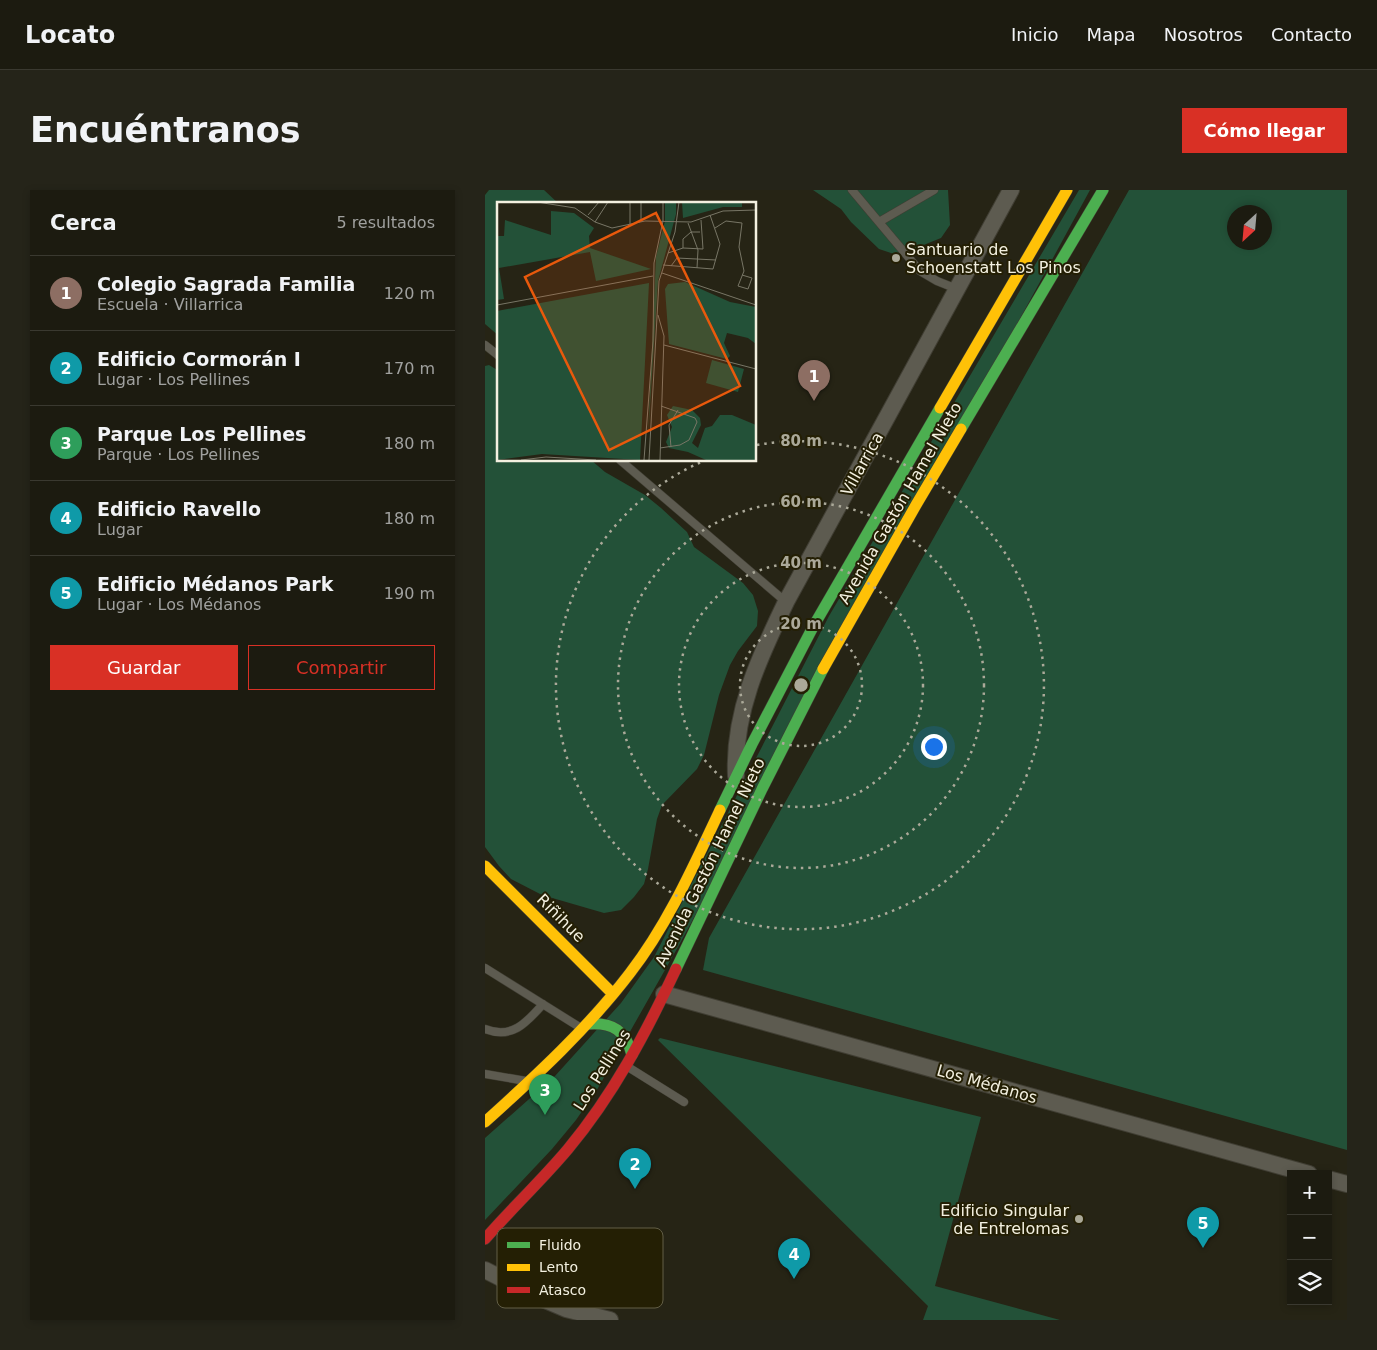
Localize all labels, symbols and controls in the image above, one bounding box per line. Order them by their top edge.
text: Locato [25,21,115,49]
text: Inicio [1011,24,1059,45]
text: Mapa [1087,24,1136,45]
text: Nosotros [1164,24,1243,45]
text: Contacto [1271,24,1352,45]
button: Cómo llegar [1182,108,1347,153]
text: Encuéntranos [30,110,301,150]
inset map [497,202,756,461]
north arrow [1227,205,1272,250]
text: Cerca [50,211,117,235]
text: 5 resultados [336,213,435,232]
place label: Santuario de Schoenstatt Los Pinos [906,240,1081,277]
marker: Santuario de Schoenstatt Los Pinos [890,252,902,264]
text: Colegio Sagrada Familia [97,273,355,295]
text: 1 [60,284,72,303]
text: 120 m [384,284,435,303]
text: Escuela · Villarrica [97,295,243,314]
text: Edificio Cormorán I [97,348,301,370]
text: 2 [60,359,72,378]
text: 170 m [384,359,435,378]
pin: 1 [798,360,830,401]
text: Lugar · Los Pellines [97,370,250,389]
street label: Avenida Gastón Hamel Nieto [834,399,966,607]
text: Parque Los Pellines [97,423,306,445]
street label: Villarrica [837,429,887,499]
text: 80 m [780,432,822,450]
text: 3 [60,434,72,453]
text: 180 m [384,434,435,453]
text: Parque · Los Pellines [97,445,260,464]
text: 60 m [780,493,822,511]
text: Edificio Ravello [97,498,261,520]
text: 4 [60,509,72,528]
text: 180 m [384,509,435,528]
text: Lugar [97,520,142,539]
text: 40 m [780,554,822,572]
text: Edificio Médanos Park [97,573,333,595]
text: 5 [60,584,72,603]
text: 190 m [384,584,435,603]
text: Lugar · Los Médanos [97,595,261,614]
text: 20 m [780,615,822,633]
button: Guardar [50,645,238,690]
button: Compartir [248,645,435,690]
centre of rings [792,676,810,694]
your location [921,734,947,760]
street label: Avenida Gastón Hamel Nieto [651,755,769,969]
street label: Riñihue [533,890,589,946]
street label: Los Pellines [569,1026,635,1114]
street label: Los Médanos [935,1061,1039,1107]
pin: 3 [529,1074,561,1115]
pin: 2 [619,1148,651,1189]
map controls [1287,1170,1332,1305]
button: + [1287,1170,1332,1215]
place label: Edificio Singular de Entrelomas [940,1201,1069,1238]
pin: 5 [1187,1207,1219,1248]
marker: Edificio Singular de Entrelomas [1073,1213,1085,1225]
button: − [1287,1215,1332,1260]
legend [497,1228,663,1308]
text: Fluido [539,1237,581,1253]
pin: 4 [778,1238,810,1279]
text: Lento [539,1259,578,1275]
button: layers [1287,1260,1332,1305]
text: Atasco [539,1282,586,1298]

